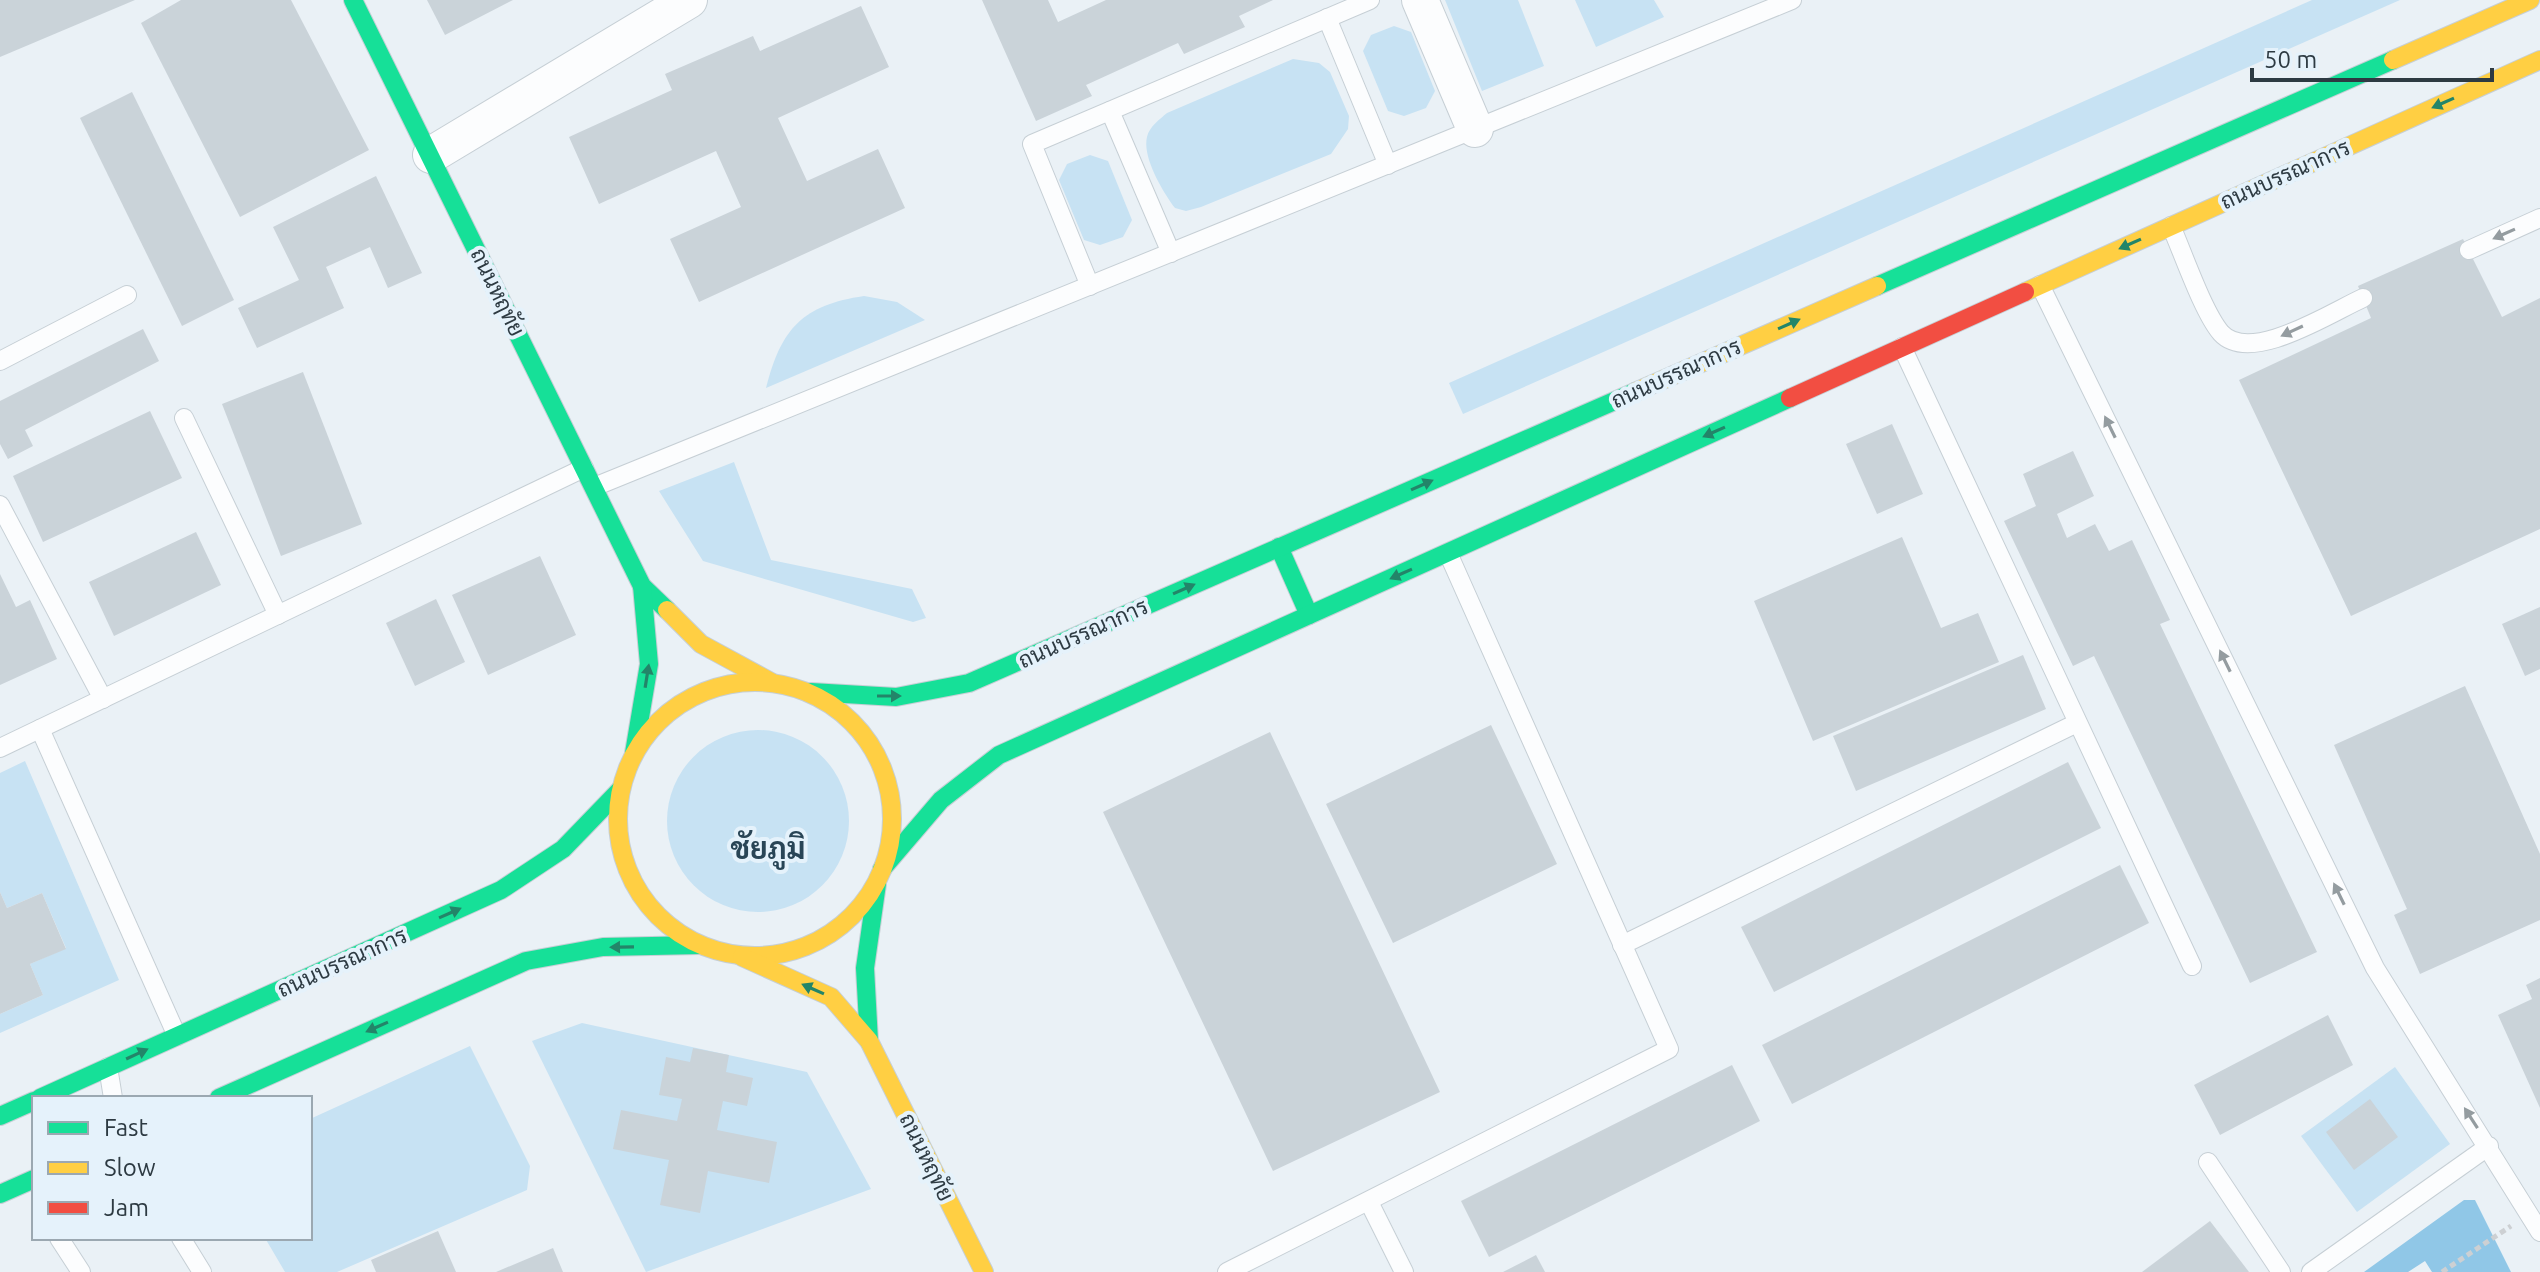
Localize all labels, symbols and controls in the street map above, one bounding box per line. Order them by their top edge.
scale bar [2252,32,2492,82]
text: 50 m [2264,46,2317,73]
one-way arrow [2432,96,2455,110]
street label: ถนนบรรณาการ [2216,134,2353,213]
one-way arrow [2493,228,2516,241]
one-way arrow [2118,238,2141,251]
street label: ถนนหฤทัย [465,244,530,341]
one-way arrow [1777,318,1800,331]
one-way arrow [2280,324,2303,338]
street label: ถนนบรรณาการ [1607,333,1744,412]
one-way arrow [2103,416,2117,439]
one-way arrow [1702,425,1726,439]
one-way arrow [1410,478,1434,491]
one-way arrow [1389,567,1412,580]
one-way arrow [1172,582,1196,595]
street label: ถนนบรรณาการ [1014,593,1151,672]
one-way arrow [2218,649,2231,672]
one-way arrow [641,663,654,688]
one-way arrow [877,690,902,702]
district label: ชัยภูมิ [731,830,805,870]
one-way arrow [2332,882,2346,906]
one-way arrow [439,906,462,919]
street label: ถนนบรรณาการ [273,922,410,1001]
one-way arrow [609,940,634,953]
one-way arrow [801,983,825,996]
one-way arrow [366,1021,389,1034]
one-way arrow [125,1047,149,1061]
legend [32,1096,312,1240]
one-way arrow [2464,1107,2479,1128]
street label: ถนนหฤทัย [894,1109,959,1206]
text: Fast [104,1114,148,1141]
text: Slow [104,1154,156,1181]
text: Jam [104,1194,149,1221]

